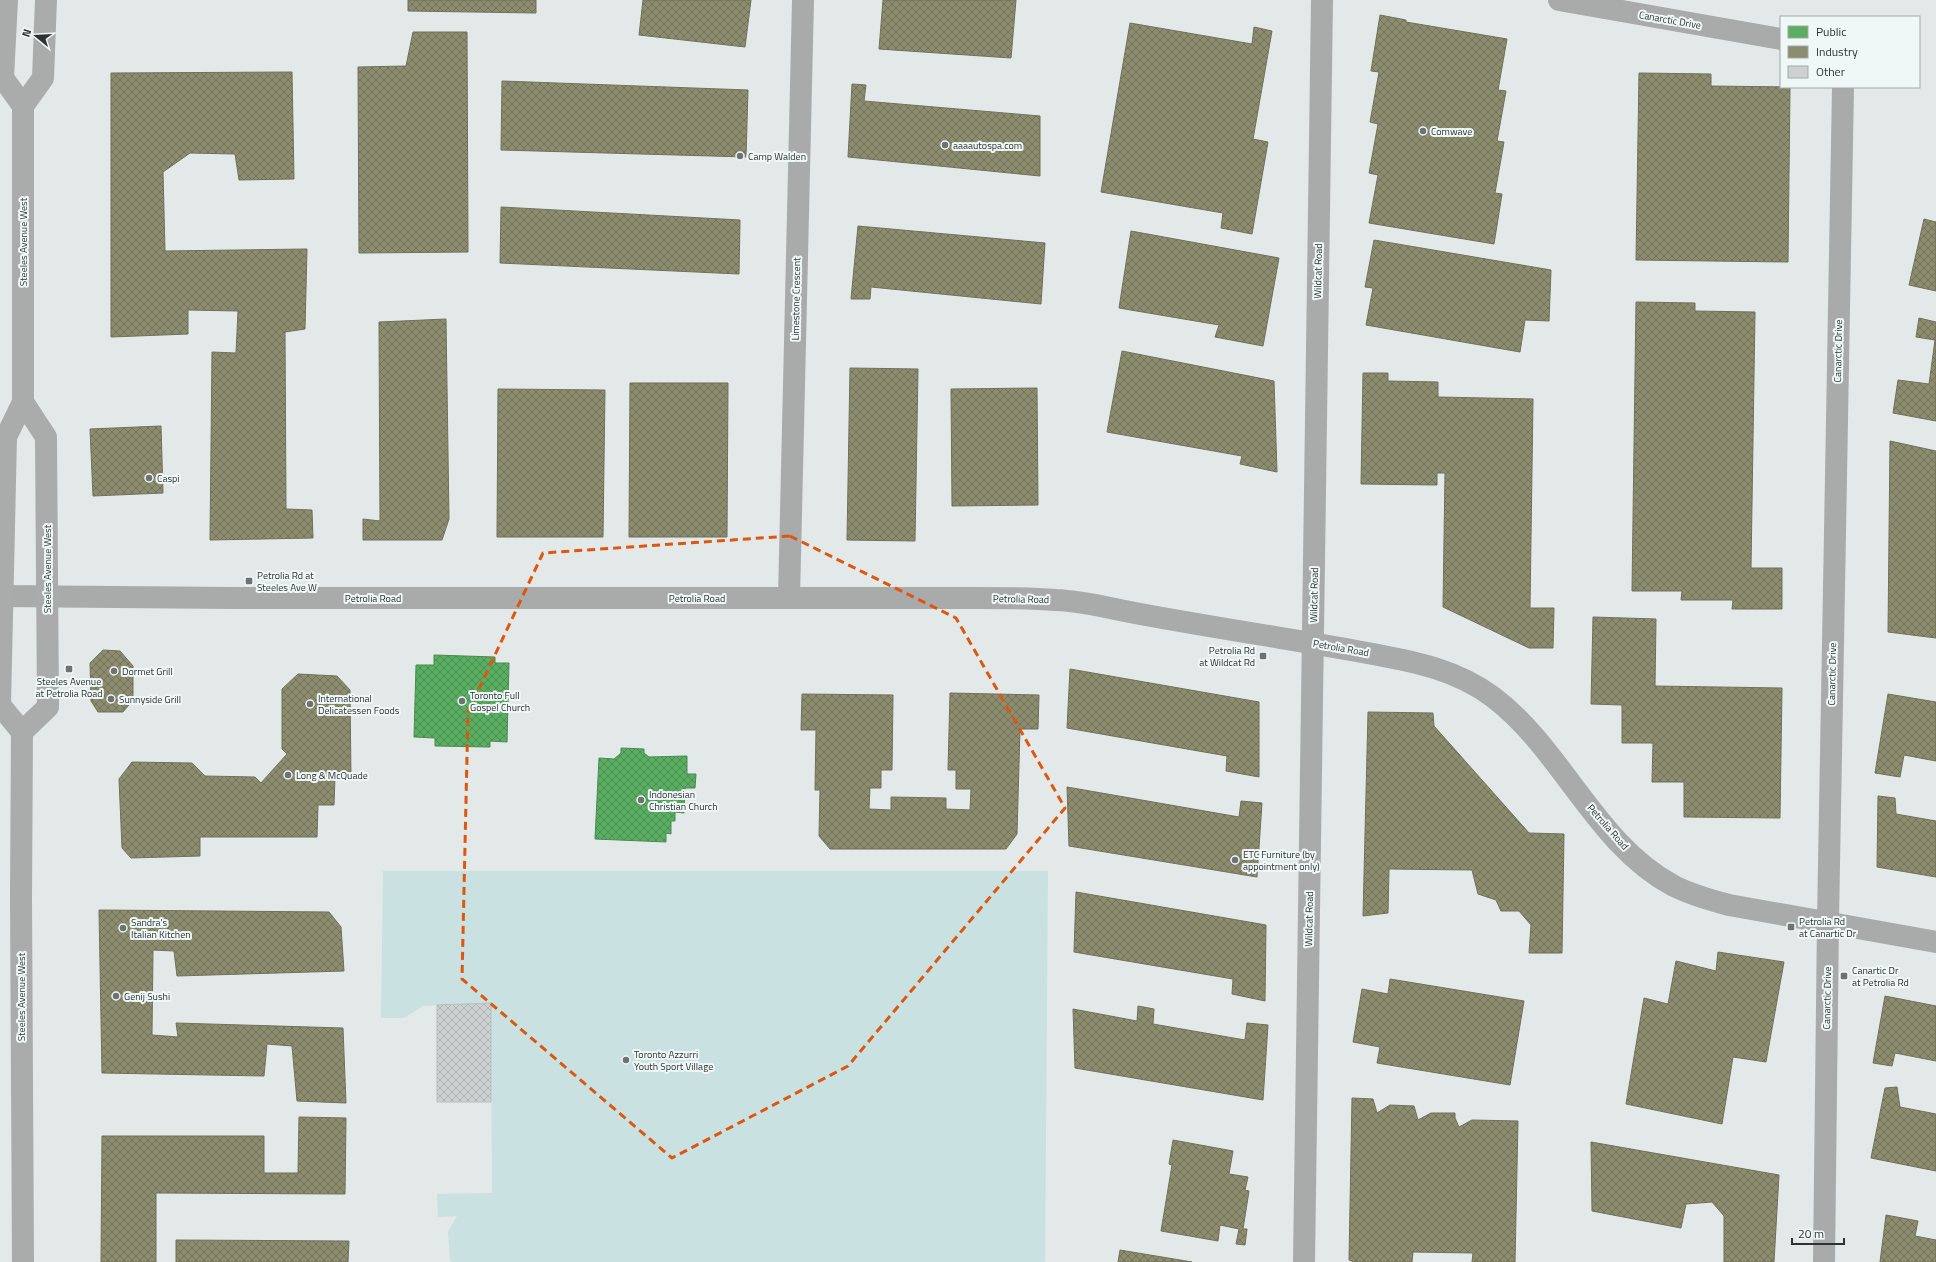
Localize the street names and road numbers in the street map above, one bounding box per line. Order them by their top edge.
street label: Canarctic Drive [1638,7,1702,33]
street label: Steeles Avenue West [16,197,31,286]
street label: Wildcat Road [1310,243,1326,299]
street label: Limestone Crescent [788,257,804,341]
street label: Canarctic Drive [1830,320,1846,382]
street label: Steeles Avenue West [40,524,55,613]
street label: Wildcat Road [1306,567,1322,623]
street label: Petrolia Road [345,591,401,606]
street label: Petrolia Road [669,591,725,606]
street label: Petrolia Road [993,591,1049,607]
street label: Petrolia Road [1312,636,1370,660]
street label: Canarctic Drive [1824,643,1840,705]
street label: Petrolia Road [1584,801,1632,853]
street label: Wildcat Road [1301,891,1317,947]
street label: Steeles Avenue West [14,952,29,1041]
street label: Canarctic Drive [1819,967,1835,1029]

